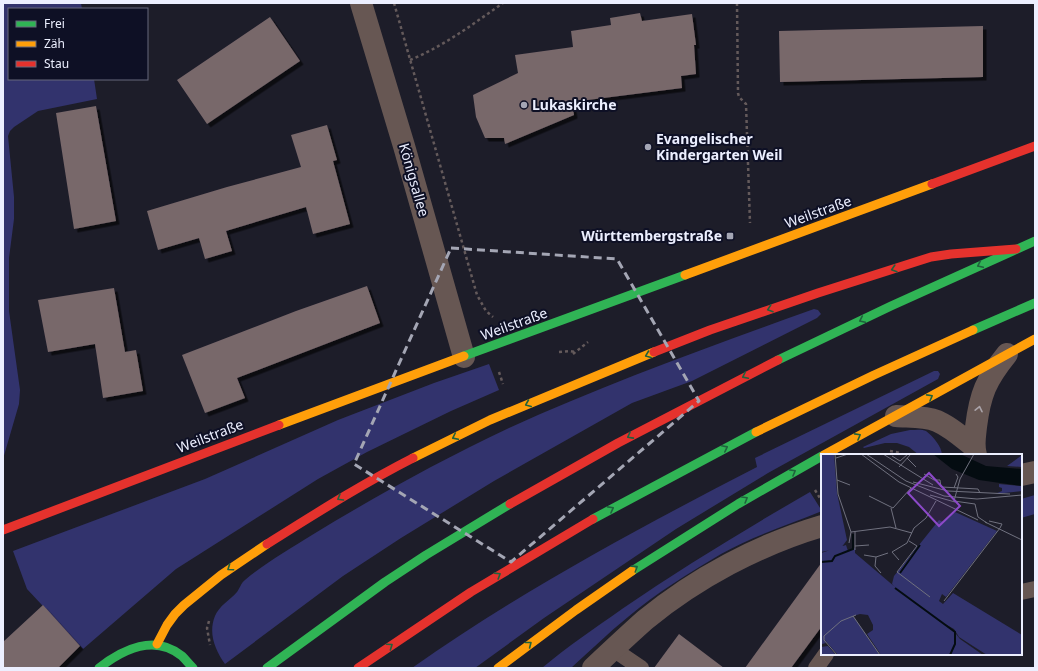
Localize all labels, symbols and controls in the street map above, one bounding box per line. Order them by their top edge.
legend [8,8,148,80]
text: Frei [44,15,65,32]
text: Zäh [44,35,65,52]
text: Stau [44,55,69,72]
place label: Lukaskirche [532,95,617,114]
marker: Lukaskirche [519,100,529,110]
place label: Evangelischer Kindergarten Weil [656,129,783,164]
street label: Königsallee [395,141,434,219]
marker: Evangelischer Kindergarten Weil [643,142,653,152]
street label: Weilstraße [782,191,854,232]
place label: Württembergstraße [581,226,722,245]
marker: Württembergstraße [725,231,735,241]
one-way arrow [977,260,985,268]
one-way arrow [890,264,897,273]
street label: Weilstraße [478,303,550,344]
one-way arrow [767,305,774,313]
one-way arrow [859,315,867,323]
one-way arrow [645,350,652,358]
one-way arrow [742,372,750,379]
one-way arrow [926,394,933,402]
one-way arrow [525,399,532,407]
one-way arrow [974,405,983,412]
street label: Weilstraße [174,414,246,457]
one-way arrow [451,432,459,440]
one-way arrow [627,432,634,439]
one-way arrow [854,434,861,441]
one-way arrow [721,445,729,453]
inset map [821,454,1022,655]
one-way arrow [789,469,796,477]
one-way arrow [337,493,344,500]
one-way arrow [741,497,748,504]
one-way arrow [607,507,614,514]
one-way arrow [228,563,235,570]
one-way arrow [631,566,638,573]
one-way arrow [494,572,501,579]
one-way arrow [525,642,532,649]
one-way arrow [385,644,392,651]

